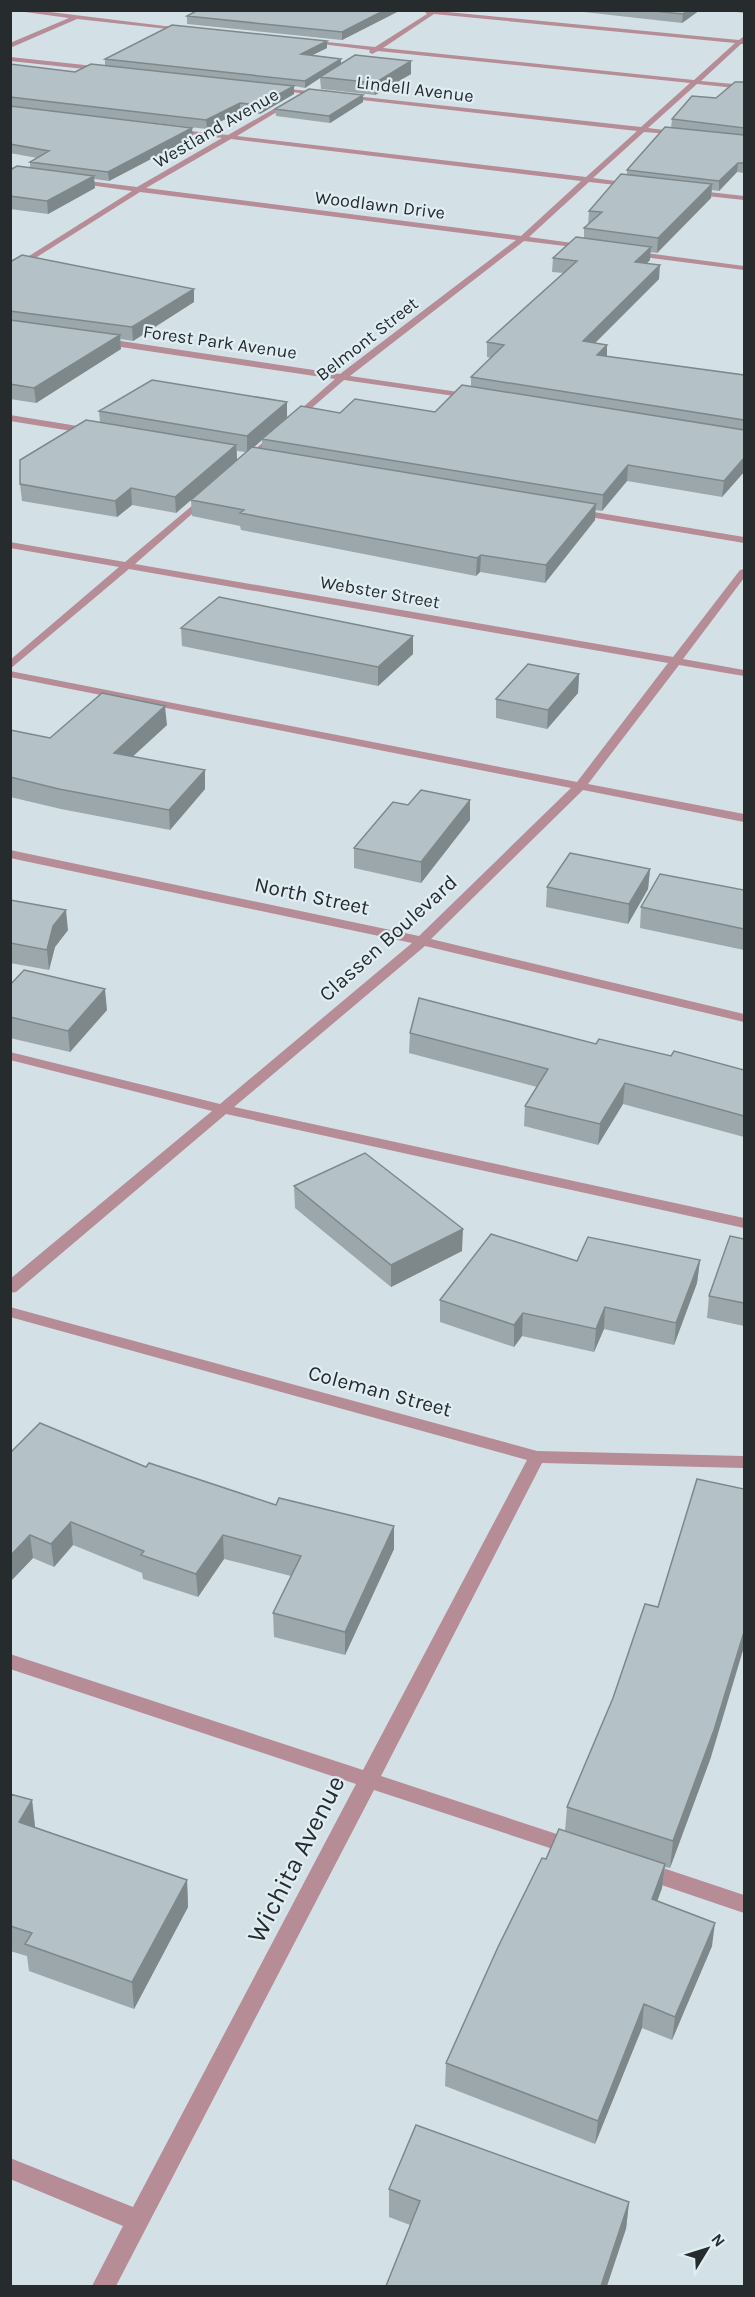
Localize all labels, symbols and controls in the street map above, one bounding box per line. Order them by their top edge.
street label: Lindell Avenue [355,71,475,107]
street label: Westland Avenue [149,83,283,173]
street label: Woodlawn Drive [314,186,446,224]
street label: Belmont Street [312,292,423,386]
street label: Forest Park Avenue [142,320,298,364]
street label: Webster Street [318,571,442,613]
street label: Classen Boulevard [314,870,462,1006]
street label: North Street [252,872,372,920]
street label: Coleman Street [306,1360,454,1422]
street label: Wichita Avenue [240,1770,352,1948]
north arrow [677,2219,737,2279]
text: N [707,2230,729,2250]

